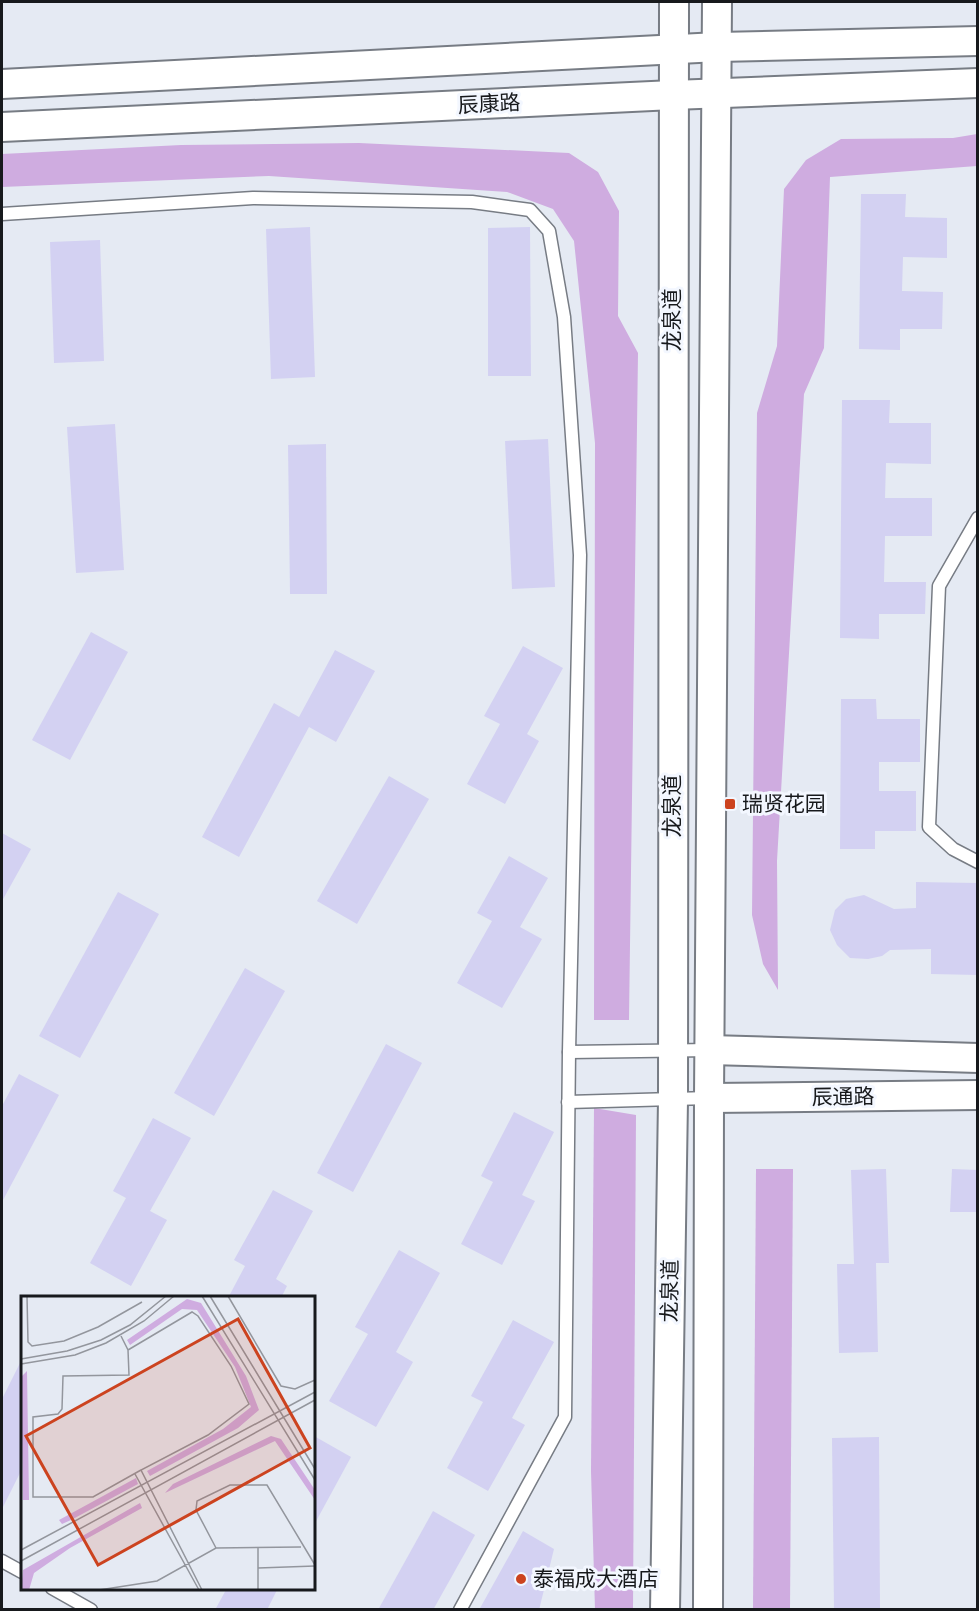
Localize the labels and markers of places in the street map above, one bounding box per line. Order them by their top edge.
place label: 瑞贤花园 [742,792,826,815]
marker: 瑞贤花园 [723,797,737,811]
place label: 泰福成大酒店 [533,1567,659,1590]
marker: 泰福成大酒店 [514,1572,528,1586]

